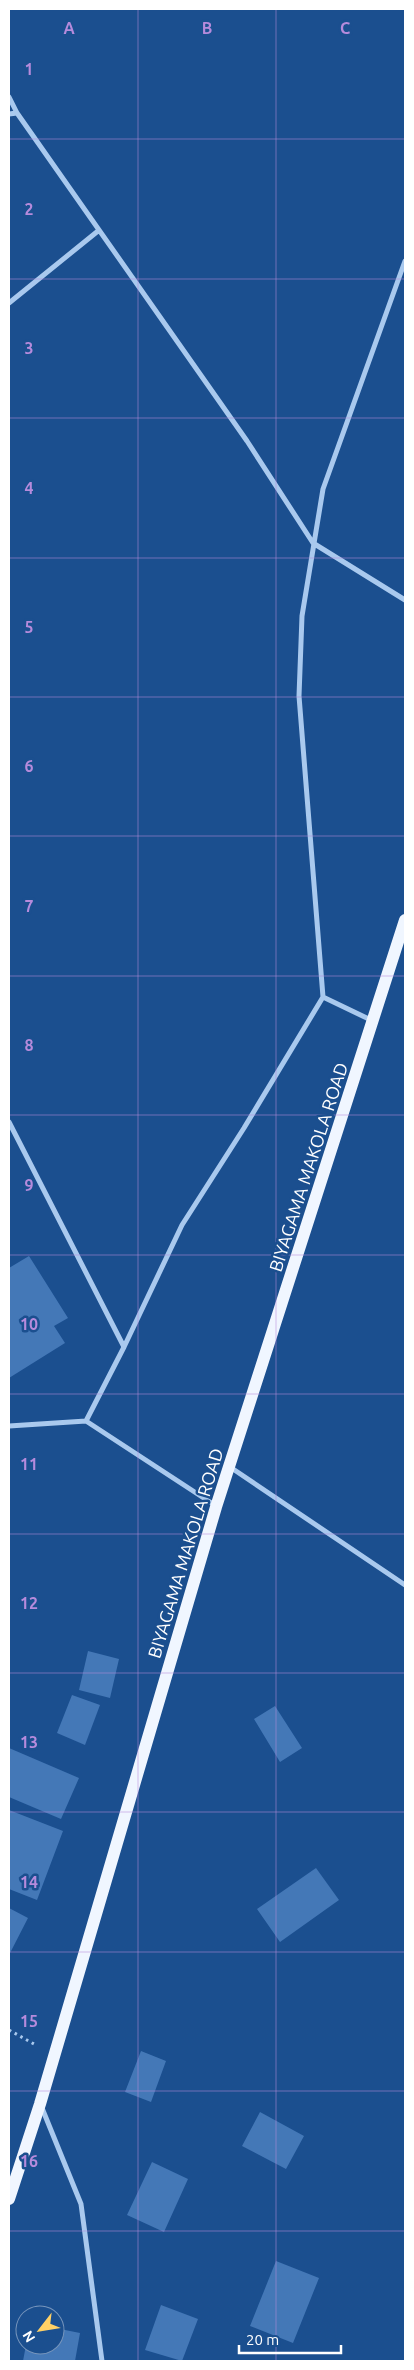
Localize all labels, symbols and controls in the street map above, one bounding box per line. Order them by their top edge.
text: A [63,19,75,37]
text: B [202,19,212,37]
text: C [340,19,350,37]
text: 1 [24,60,34,78]
text: 2 [24,200,34,218]
text: 3 [24,339,34,357]
text: 4 [24,479,34,497]
text: 5 [24,618,34,636]
text: 6 [24,757,34,775]
text: 7 [24,897,34,915]
text: 8 [24,1036,34,1054]
street label: BIYAGAMA MAKOLA ROAD [265,1060,351,1274]
text: 9 [24,1176,34,1194]
text: 10 [20,1315,38,1333]
street label: BIYAGAMA MAKOLA ROAD [144,1446,226,1660]
text: 11 [20,1455,38,1473]
text: 12 [20,1594,38,1612]
text: 13 [20,1733,38,1751]
text: 14 [20,1873,38,1891]
text: 15 [20,2012,38,2030]
text: 16 [20,2152,38,2170]
north arrow [15,2305,65,2355]
scale bar [239,2322,342,2354]
text: N [19,2328,38,2345]
text: 20 m [246,2331,279,2348]

